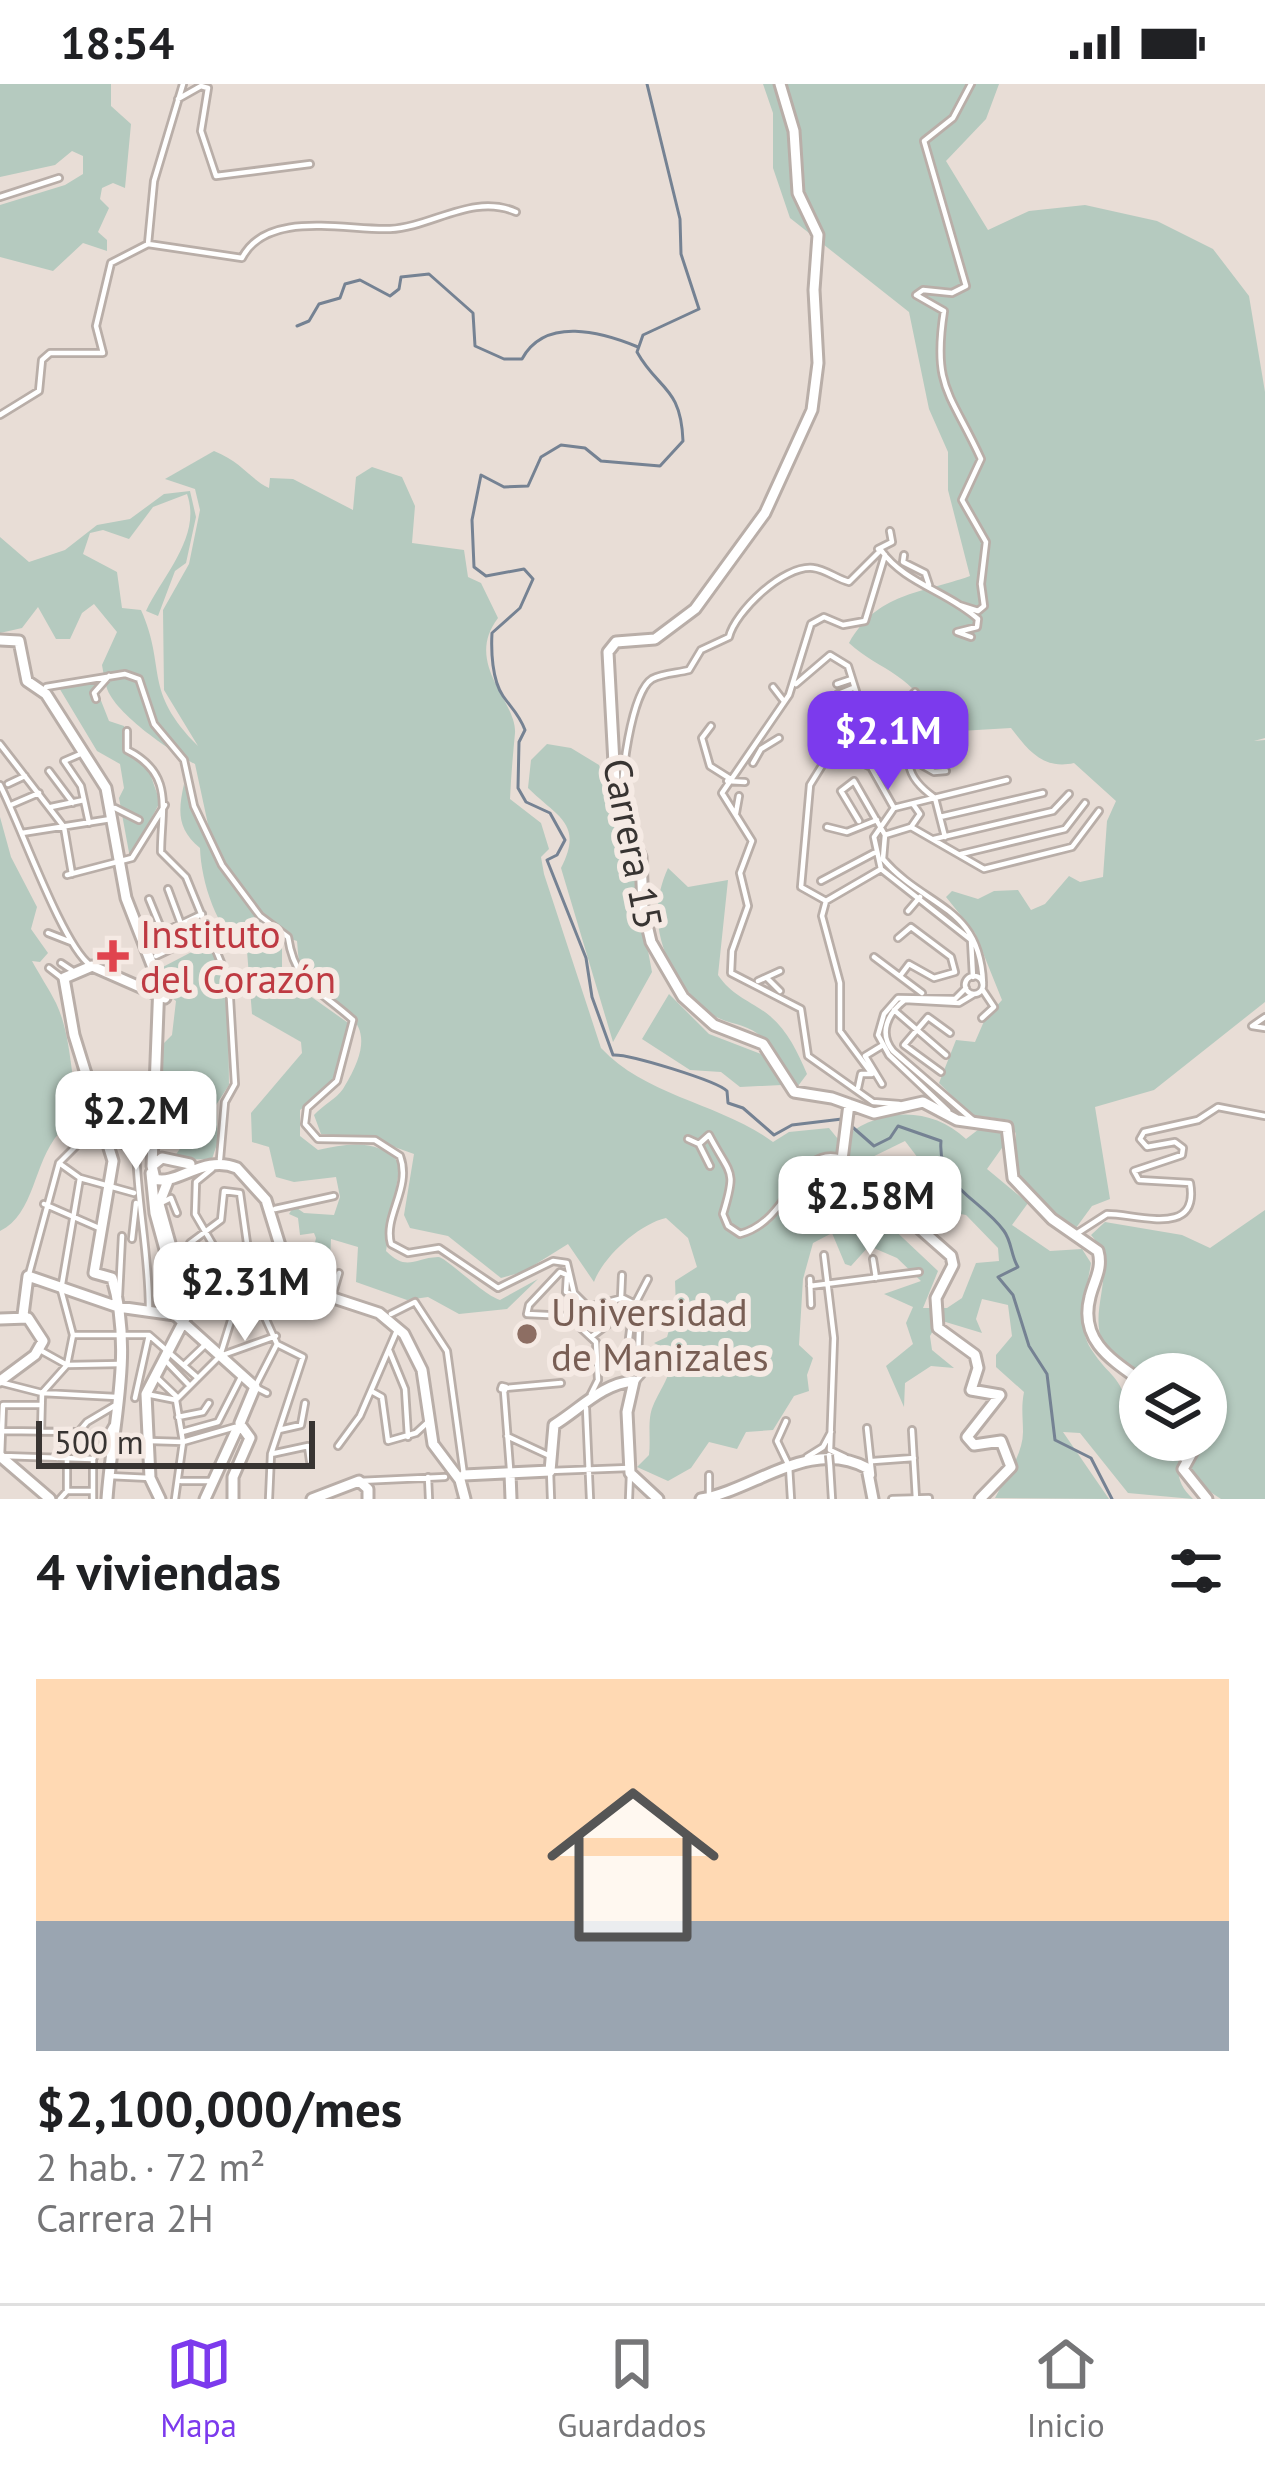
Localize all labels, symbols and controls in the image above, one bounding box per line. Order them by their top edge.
text: 18:54 [60,13,174,71]
pin: $2.1M [804,691,972,793]
text: $2.1M [834,704,942,755]
street label: Carrera 15 [592,754,675,934]
place label: Instituto del Corazón [140,908,336,1004]
marker: Instituto del Corazón [97,940,129,972]
pin: $2.2M [52,1071,220,1173]
text: $2.2M [82,1084,190,1135]
pin: $2.58M [772,1156,968,1258]
text: $2.58M [805,1169,935,1220]
pin: $2.31M [147,1242,343,1344]
text: $2.31M [180,1255,310,1306]
place label: Universidad de Manizales [551,1286,769,1382]
marker: Universidad de Manizales [514,1321,540,1347]
map controls [1119,1353,1227,1461]
button: layers [1119,1353,1227,1461]
scale bar [36,1415,315,1468]
text: 500 m [54,1420,144,1463]
text: 4 viviendas [36,1538,281,1604]
icon: filters [1163,1538,1229,1604]
icon: home [525,1757,741,1973]
text: $2,100,000/mes [36,2075,402,2141]
text: 2 hab. · 72 m² [36,2141,265,2192]
text: Carrera 2H [36,2192,214,2243]
tab: Mapa [160,2331,237,2446]
tab: Guardados [557,2331,706,2446]
tab: Inicio [1027,2331,1105,2446]

